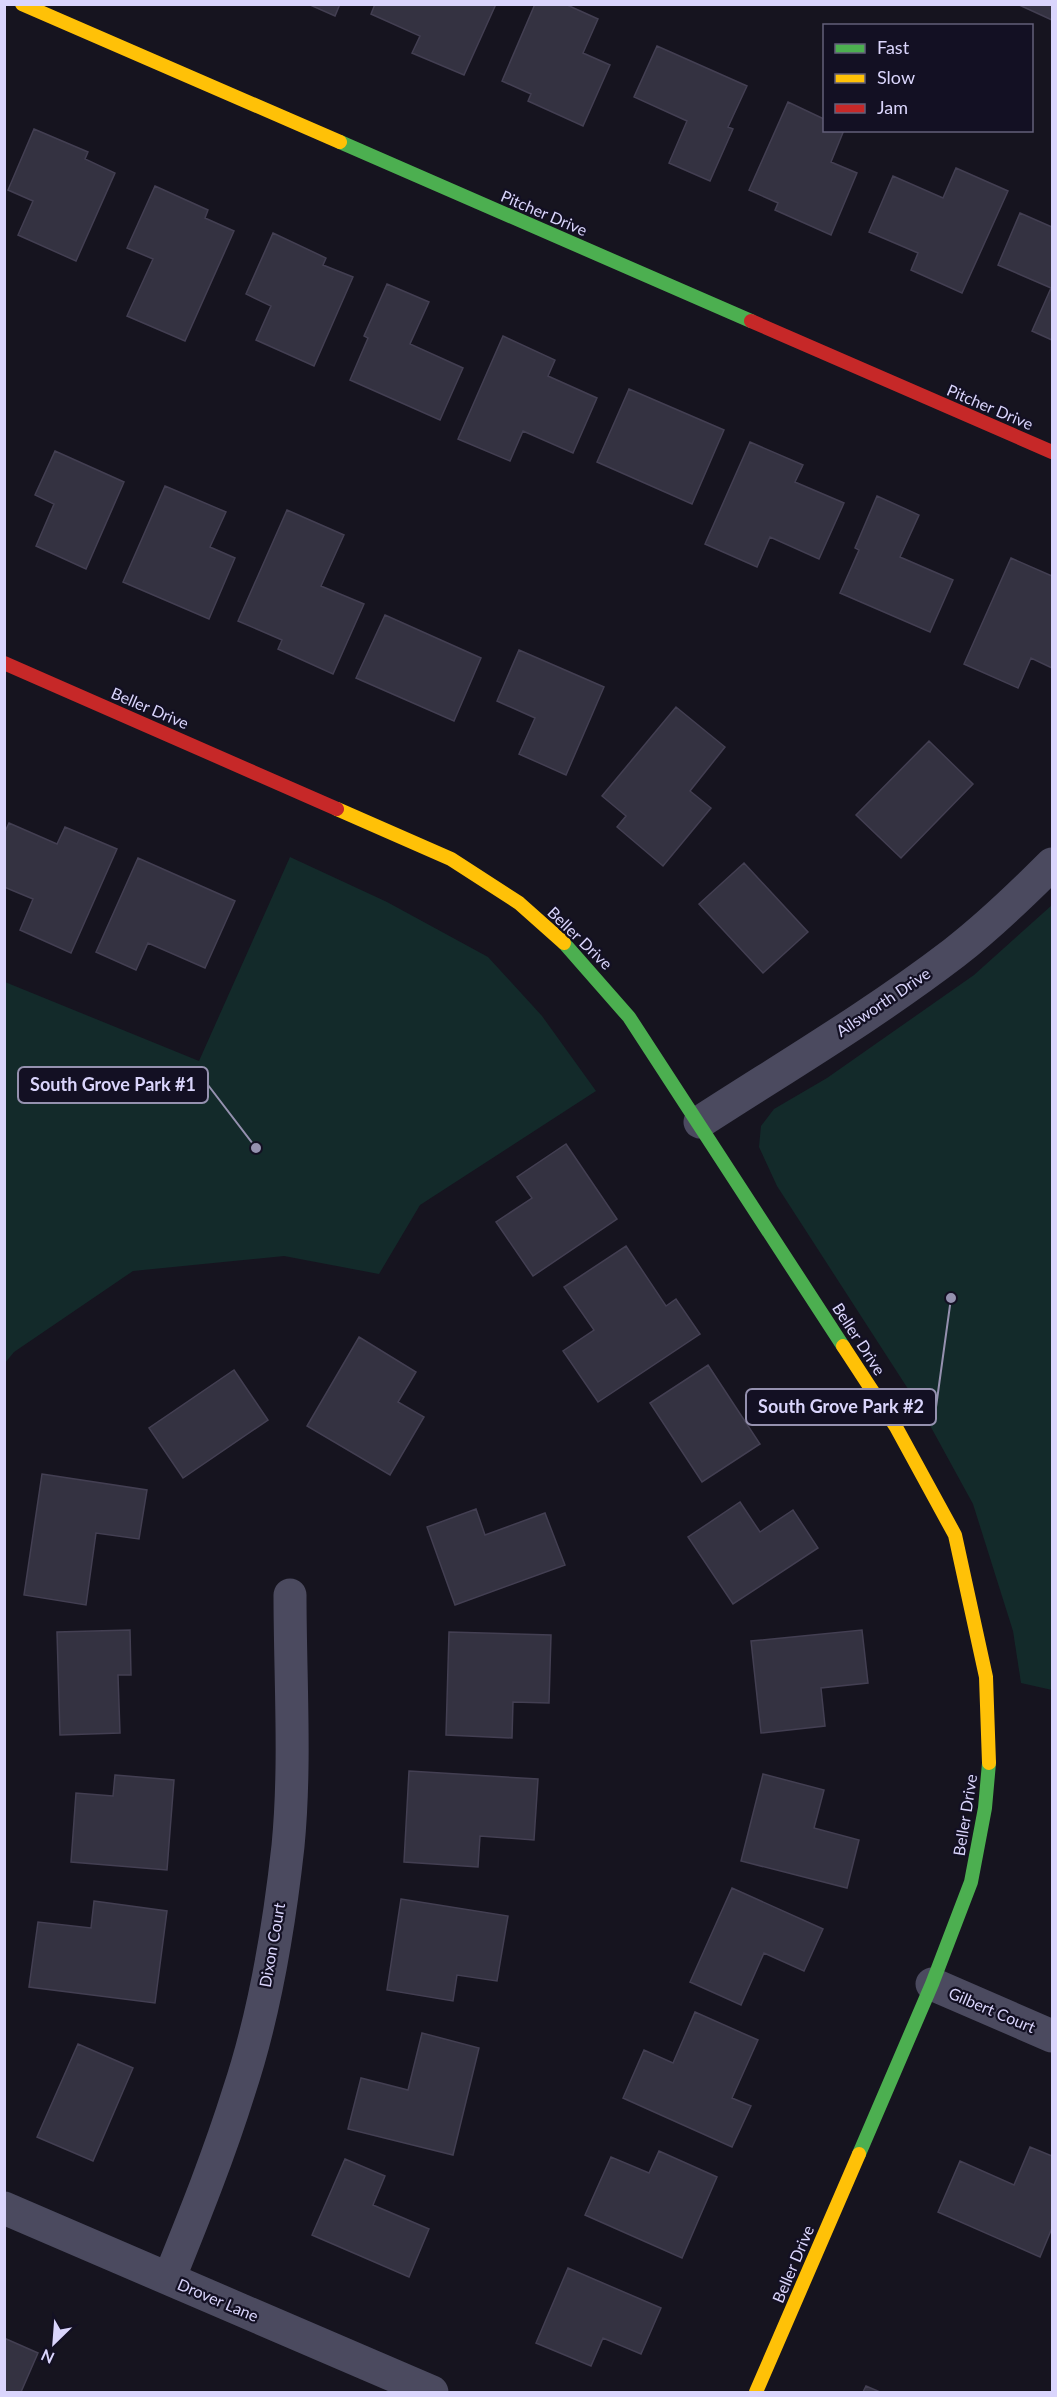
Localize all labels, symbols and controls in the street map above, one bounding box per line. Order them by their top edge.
legend [823,24,1033,132]
text: Fast [877,36,910,58]
text: Slow [877,66,915,88]
text: Jam [877,96,908,118]
street label: Pitcher Drive [498,186,590,239]
street label: Pitcher Drive [944,380,1036,433]
street label: Beller Drive [109,683,192,732]
street label: Beller Drive [544,902,617,973]
street label: Ailsworth Drive [832,963,933,1040]
callout: South Grove Park #1 [18,1067,208,1103]
text: South Grove Park #1 [30,1073,196,1095]
street label: Beller Drive [829,1299,890,1378]
callout: South Grove Park #2 [746,1389,936,1425]
text: South Grove Park #2 [758,1395,924,1417]
street label: Beller Drive [949,1773,980,1857]
street label: Dixon Court [255,1901,288,1989]
street label: Gilbert Court [946,1983,1039,2036]
street label: Beller Drive [768,2222,817,2305]
street label: Drover Lane [175,2274,261,2325]
north arrow [24,2313,84,2373]
text: N [38,2346,57,2368]

